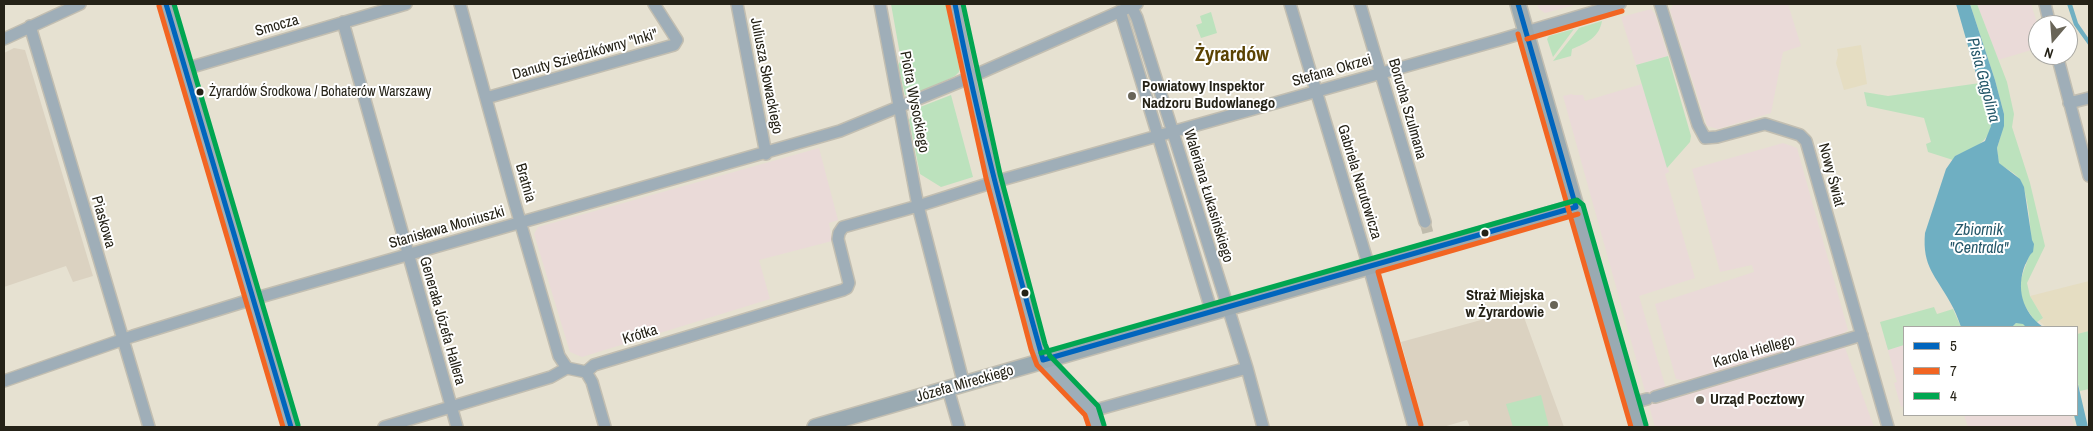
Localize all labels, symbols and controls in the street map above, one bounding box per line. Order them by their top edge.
street label: Smocza [253,11,301,41]
north arrow [2028,15,2078,65]
street label: Juliusza Słowackiego [746,16,786,136]
street label: Danuty Sziedzikówny "Inki" [510,26,660,84]
water label: Pisia Gągolina [1962,36,2004,124]
text: N [2042,43,2055,63]
district label: Żyrardów [1195,44,1269,68]
street label: Piotra Wysockiego [895,50,933,154]
street label: Stefana Okrzei [1290,51,1374,91]
street label: Borucha Szulmana [1384,57,1430,161]
place label: Powiatowy Inspektor Nadzoru Budowlanego [1142,78,1275,113]
place label: Żyrardów Środkowa / Bohaterów Warszawy [209,84,431,100]
marker: Żyrardów Środkowa / Bohaterów Warszawy [195,87,205,97]
marker: Powiatowy Inspektor Nadzoru Budowlanego [1126,90,1138,102]
street label: Gabriela Narutowicza [1333,122,1385,242]
street label: Waleriana Łukasińskiego [1179,127,1237,265]
street label: Nowy Świat [1814,141,1848,209]
street label: Bratnia [511,161,539,205]
street label: Piaskowa [87,194,119,250]
street label: Stanisława Moniuszki [387,203,507,253]
water label: Zbiornik "Centrala" [1950,221,2008,259]
unlabelled marker [1480,228,1490,238]
street label: Generała Józefa Hallera [415,255,469,387]
place label: Straż Miejska w Żyrardowie [1465,287,1544,322]
unlabelled marker [1020,288,1030,298]
marker: Straż Miejska w Żyrardowie [1548,299,1560,311]
street label: Krótka [620,321,660,349]
legend [1903,326,2078,416]
street label: Karola Hiellego [1711,332,1797,372]
text: 5 [1950,335,1957,356]
text: 7 [1950,360,1957,381]
street label: Józefa Mireckiego [914,361,1016,407]
text: 4 [1950,385,1957,406]
place label: Urząd Pocztowy [1710,391,1804,409]
marker: Urząd Pocztowy [1694,394,1706,406]

